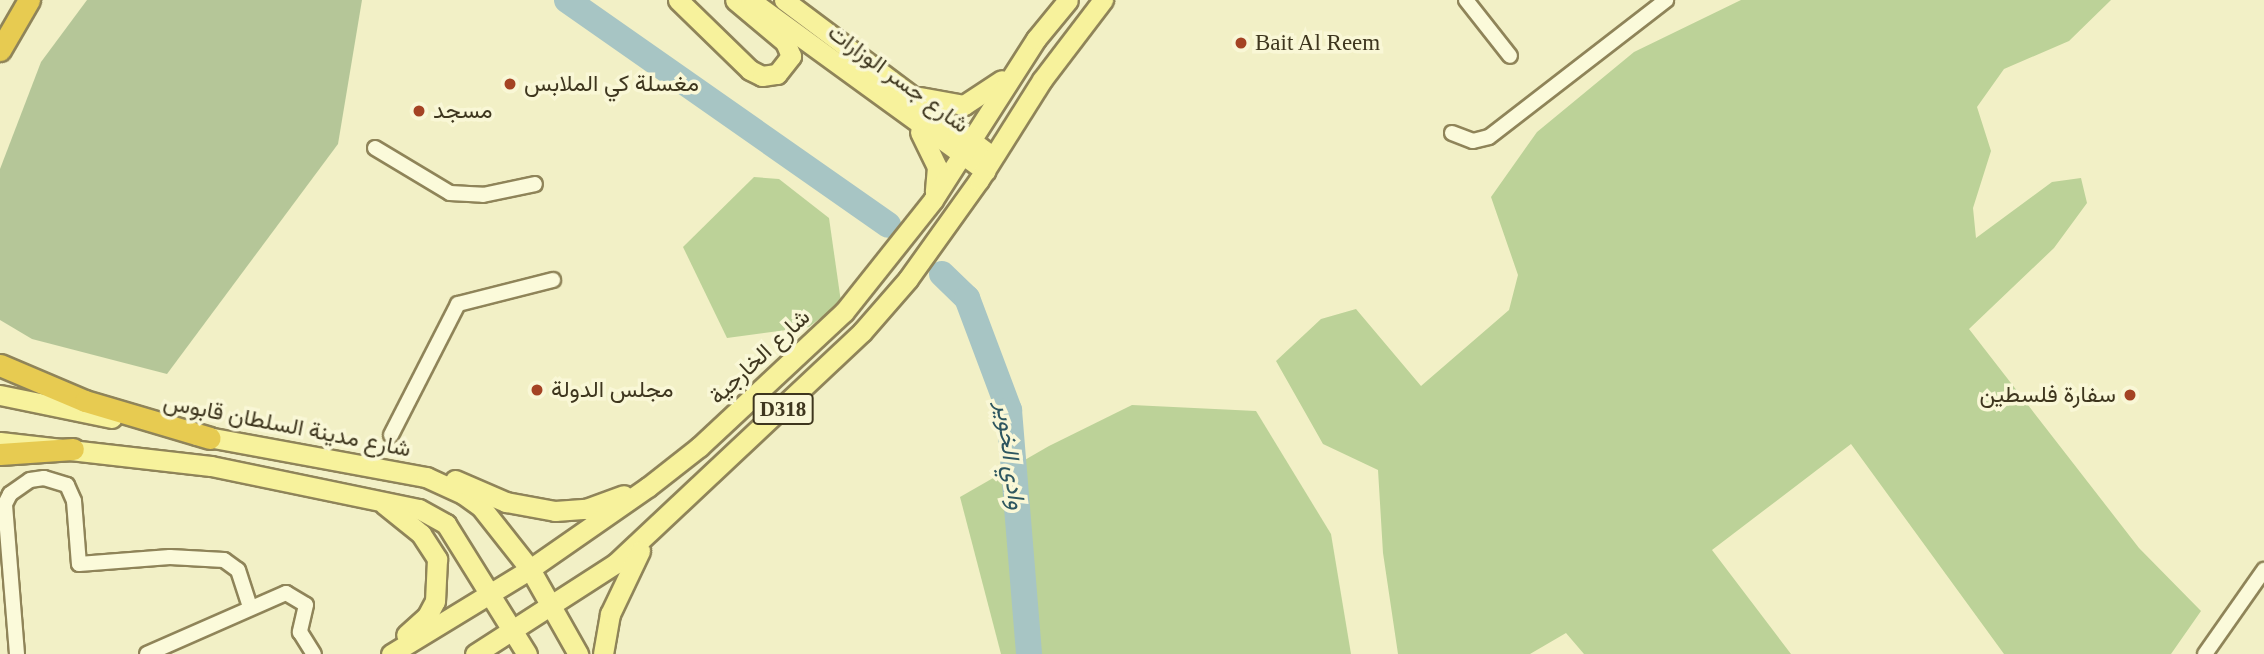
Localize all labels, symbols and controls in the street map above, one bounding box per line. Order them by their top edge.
street label: شارع جسر الوزارات [822,19,974,139]
place label: Bait Al Reem [1255,29,1381,57]
marker: Bait Al Reem [1233,35,1249,51]
place label: مغسلة كي الملابس [524,70,699,98]
marker: مغسلة كي الملابس [502,76,518,92]
place label: مسجد [433,97,493,125]
marker: مسجد [411,103,427,119]
street label: شارع الخارجية [704,303,816,411]
place label: مجلس الدولة [551,376,673,404]
place label: سفارة فلسطين [1979,381,2116,409]
marker: مجلس الدولة [529,382,545,398]
marker: سفارة فلسطين [2122,387,2138,403]
street label: شارع مدينة السلطان قابوس [161,388,413,464]
road number: D318 [752,392,814,426]
water label: وادي الخوير [989,401,1031,511]

